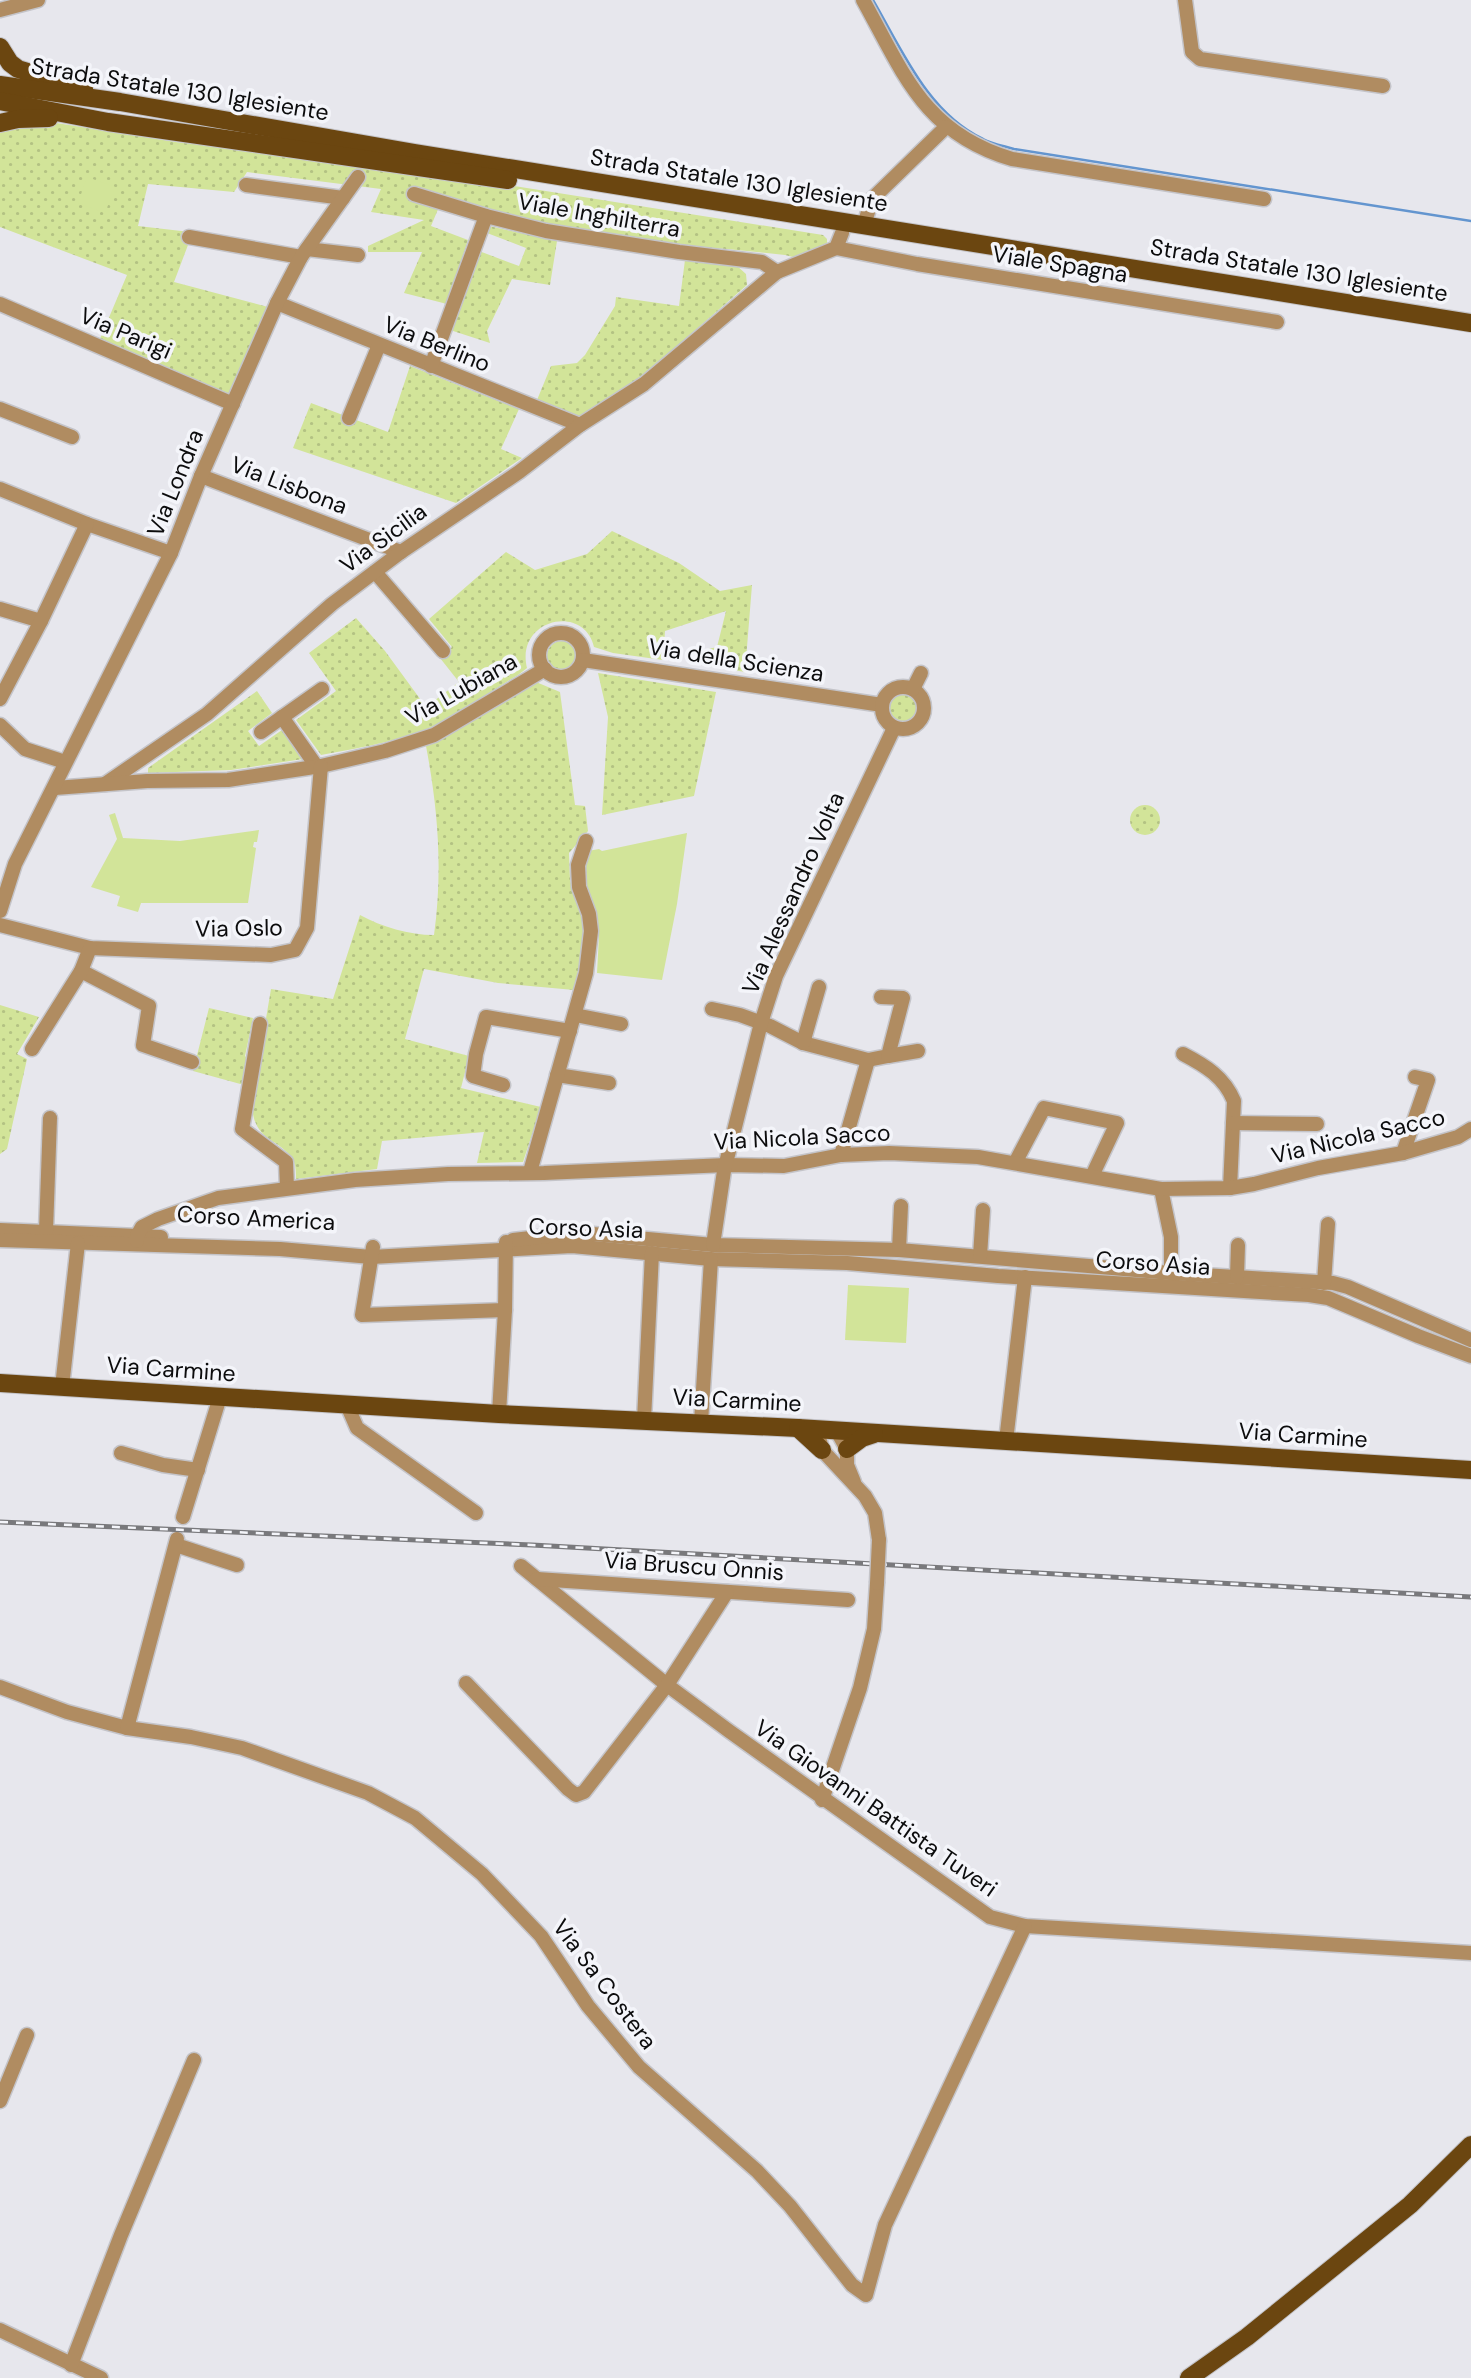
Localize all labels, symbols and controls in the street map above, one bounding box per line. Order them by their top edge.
street label: Strada Statale 130 Iglesiente [29,51,331,127]
street label: Strada Statale 130 Iglesiente [588,142,890,218]
street label: Viale Inghilterra [515,186,683,244]
street label: Strada Statale 130 Iglesiente [1148,232,1450,308]
street label: Viale Spagna [990,239,1130,289]
street label: Via Parigi [75,300,177,366]
street label: Via Berlino [379,309,495,379]
street label: Via Londra [140,425,210,541]
street label: Via Lisbona [226,449,352,521]
street label: Via Sicilia [334,496,432,580]
street label: Via della Scienza [646,631,826,689]
street label: Via Lubiana [400,646,522,732]
street label: Via Alessandro Volta [735,787,851,999]
street label: Via Oslo [195,912,283,944]
street label: Via Nicola Sacco [1268,1101,1448,1171]
street label: Via Nicola Sacco [713,1117,891,1157]
street label: Corso America [176,1199,336,1237]
street label: Corso Asia [528,1211,644,1245]
street label: Corso Asia [1095,1244,1211,1282]
street label: Via Carmine [105,1350,237,1388]
street label: Via Carmine [672,1382,802,1418]
street label: Via Carmine [1237,1416,1369,1454]
street label: Via Bruscu Onnis [603,1545,785,1587]
street label: Via Giovanni Battista Tuveri [749,1713,1003,1903]
street label: Via Sa Costera [546,1913,664,2055]

